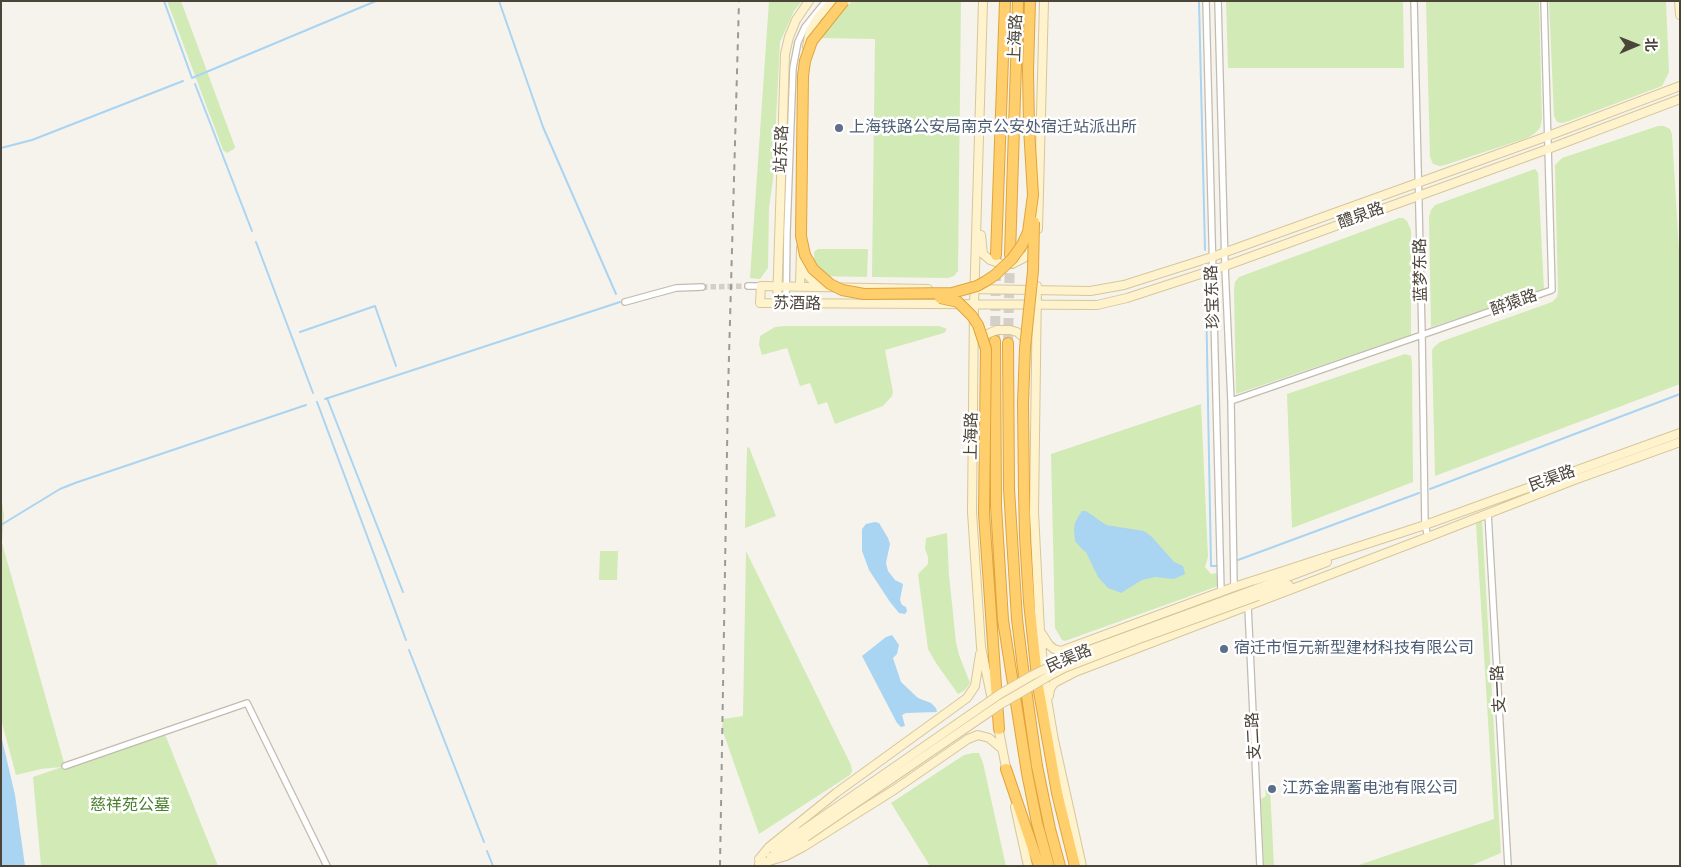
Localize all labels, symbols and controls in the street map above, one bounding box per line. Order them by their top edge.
street label: 上海路 [1006,14,1026,62]
north arrow [1611,20,1661,70]
text: 北 [1643,38,1659,52]
place label: 上海铁路公安局南京公安处宿迁站派出所 [849,118,1137,138]
marker: 上海铁路公安局南京公安处宿迁站派出所 [833,122,845,134]
street label: 站东路 [772,125,792,173]
street label: 醴泉路 [1335,199,1387,233]
street label: 蓝梦东路 [1411,238,1431,302]
street label: 珍宝东路 [1202,265,1224,329]
street label: 醉猿路 [1488,286,1540,320]
street label: 苏酒路 [773,294,821,314]
street label: 上海路 [962,412,982,460]
street label: 民渠路 [1526,462,1578,496]
place label: 宿迁市恒元新型建材科技有限公司 [1234,639,1474,659]
street label: 民渠路 [1043,641,1095,677]
marker: 宿迁市恒元新型建材科技有限公司 [1218,643,1230,655]
street label: 支一路 [1488,665,1510,713]
street label: 支二路 [1243,712,1265,760]
place label: 江苏金鼎蓄电池有限公司 [1282,779,1458,799]
marker: 江苏金鼎蓄电池有限公司 [1266,783,1278,795]
park label: 慈祥苑公墓 [90,796,170,816]

